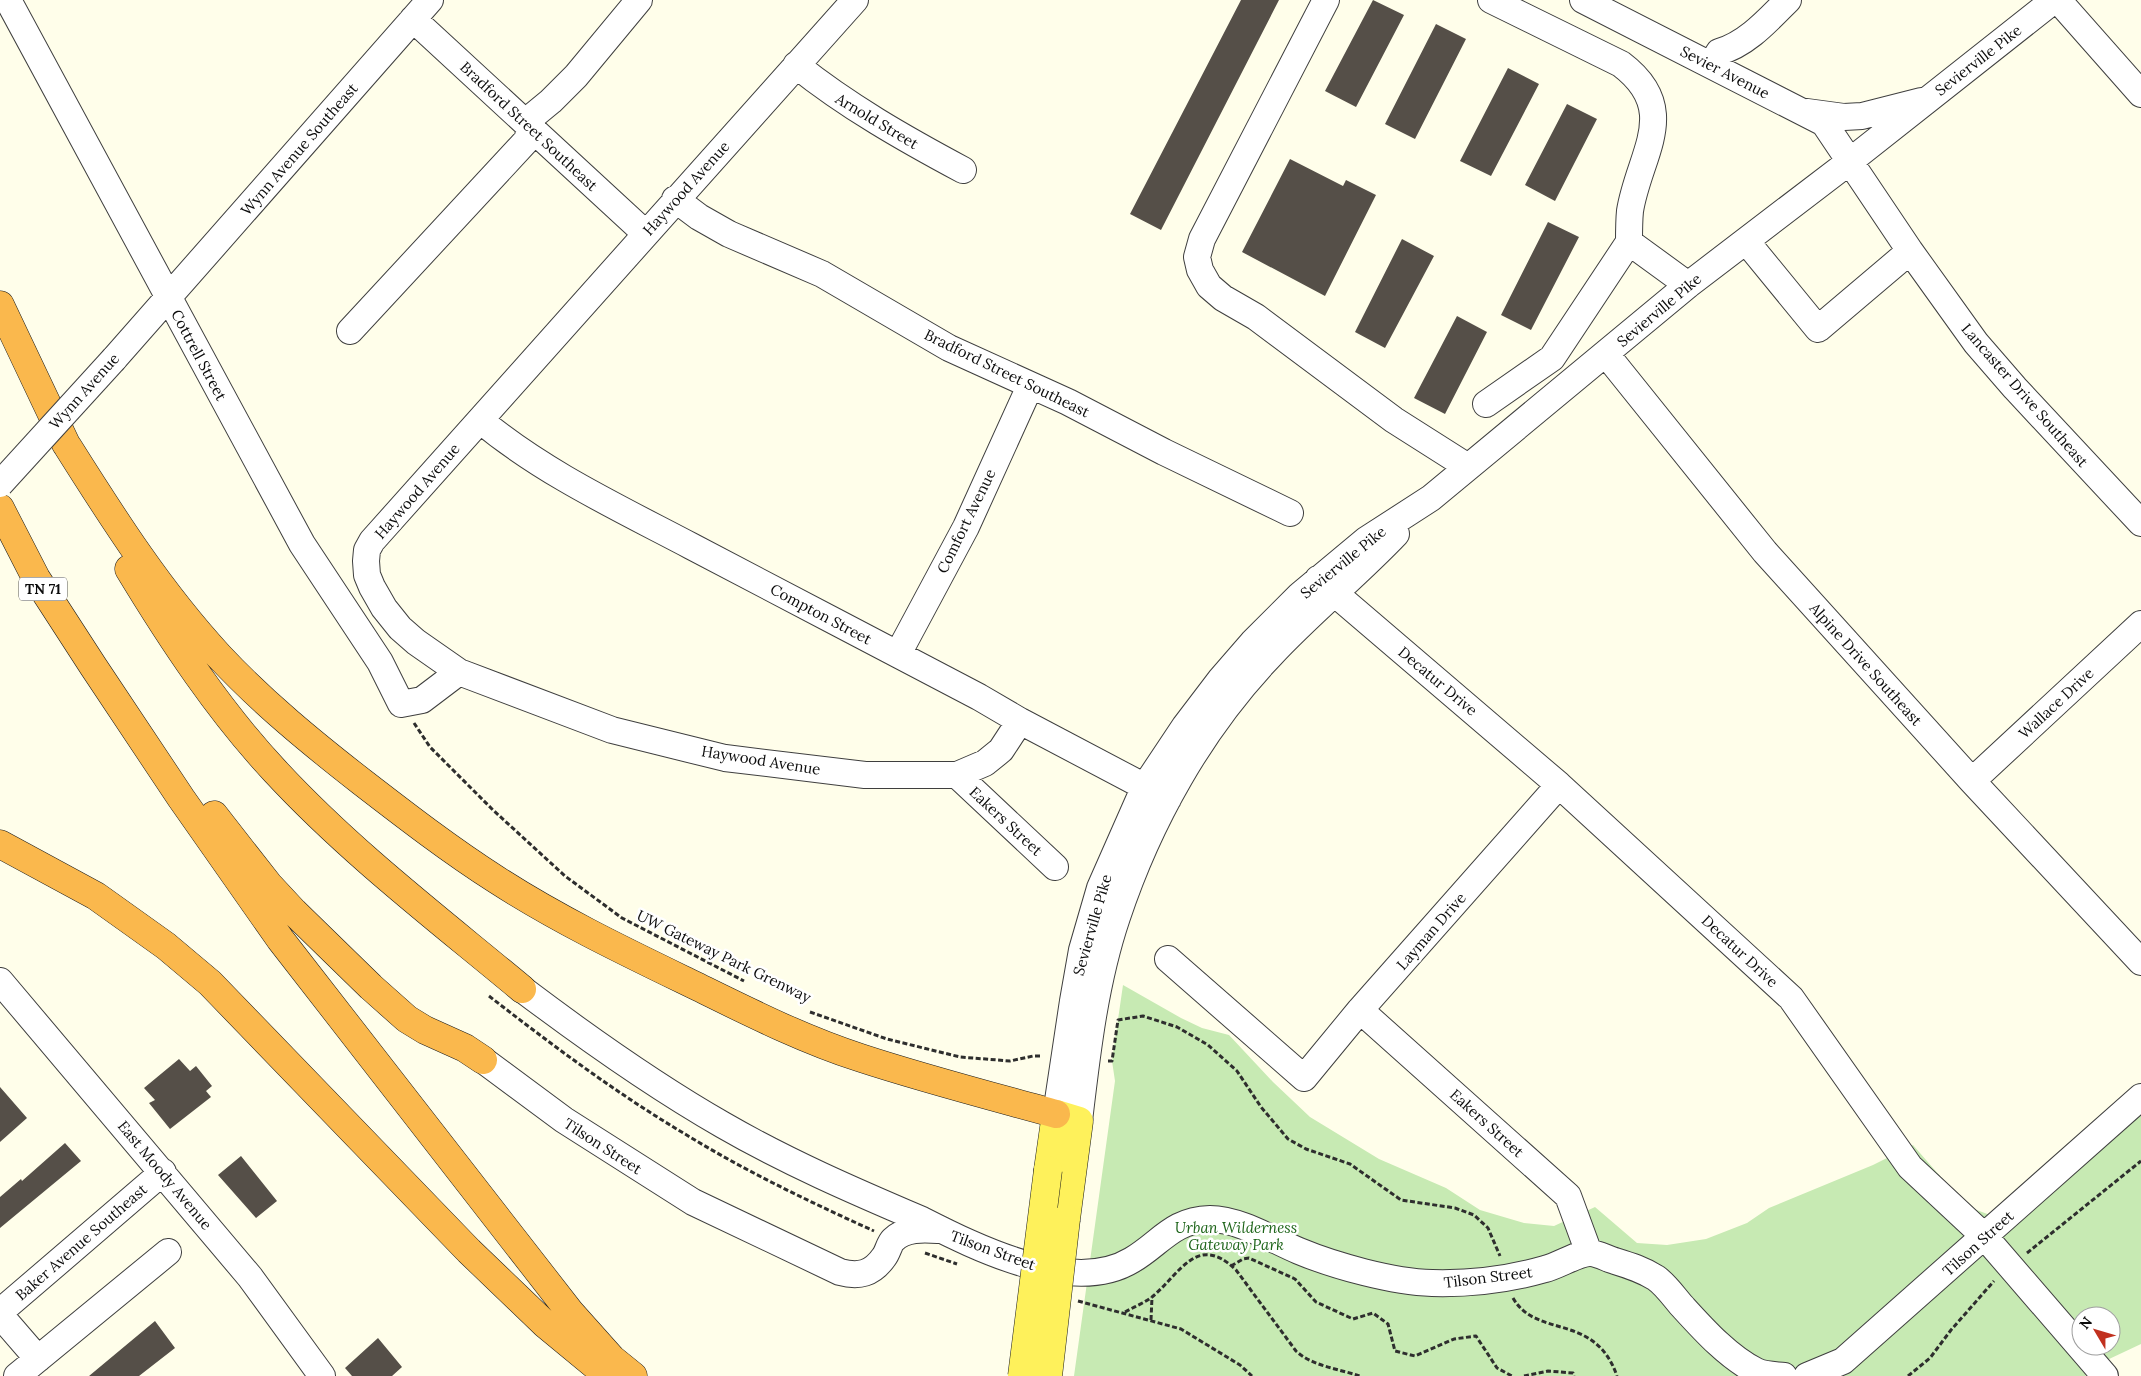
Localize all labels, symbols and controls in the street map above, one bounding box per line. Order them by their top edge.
street label: Sevierville Pike [1931,20,2025,100]
street label: Sevier Avenue [1677,41,1773,103]
street label: Bradford Street Southeast [456,57,602,195]
street label: Wynn Avenue Southeast [236,79,362,219]
street label: Arnold Street [831,88,922,153]
street label: Haywood Avenue [639,137,733,239]
street label: Sevierville Pike [1613,269,1705,351]
street label: Cottrell Street [167,306,231,404]
street label: Lancaster Drive Southeast [1957,319,2093,471]
street label: Bradford Street Southeast [921,325,1093,421]
street label: Wynn Avenue [45,349,123,433]
street label: Haywood Avenue [370,439,464,543]
street label: Comfort Avenue [933,466,999,576]
street label: Sevierville Pike [1296,522,1390,602]
road number: TN 71 [19,578,67,600]
street label: Compton Street [767,579,875,649]
street label: Alpine Drive Southeast [1805,598,1926,730]
street label: Decatur Drive [1395,642,1481,720]
street label: Wallace Drive [2015,663,2097,743]
street label: Haywood Avenue [700,741,822,779]
street label: Eakers Street [965,782,1047,860]
street label: Sevierville Pike [1068,872,1116,978]
street label: Layman Drive [1392,888,1470,974]
street label: UW Gateway Park Grenway [634,905,814,1007]
street label: Decatur Drive [1698,911,1782,991]
street label: Eakers Street [1446,1085,1528,1161]
street label: Tilson Street [560,1114,646,1178]
street label: East Moody Avenue [114,1117,216,1233]
street label: Baker Avenue Southeast [11,1180,151,1304]
street label: Tilson Street [1938,1206,2018,1280]
park label: Urban Wilderness Gateway Park [1175,1218,1297,1254]
street label: Tilson Street [948,1226,1038,1274]
street label: Tilson Street [1443,1262,1534,1292]
north arrow [2071,1306,2121,1356]
text: N [2075,1313,2096,1333]

